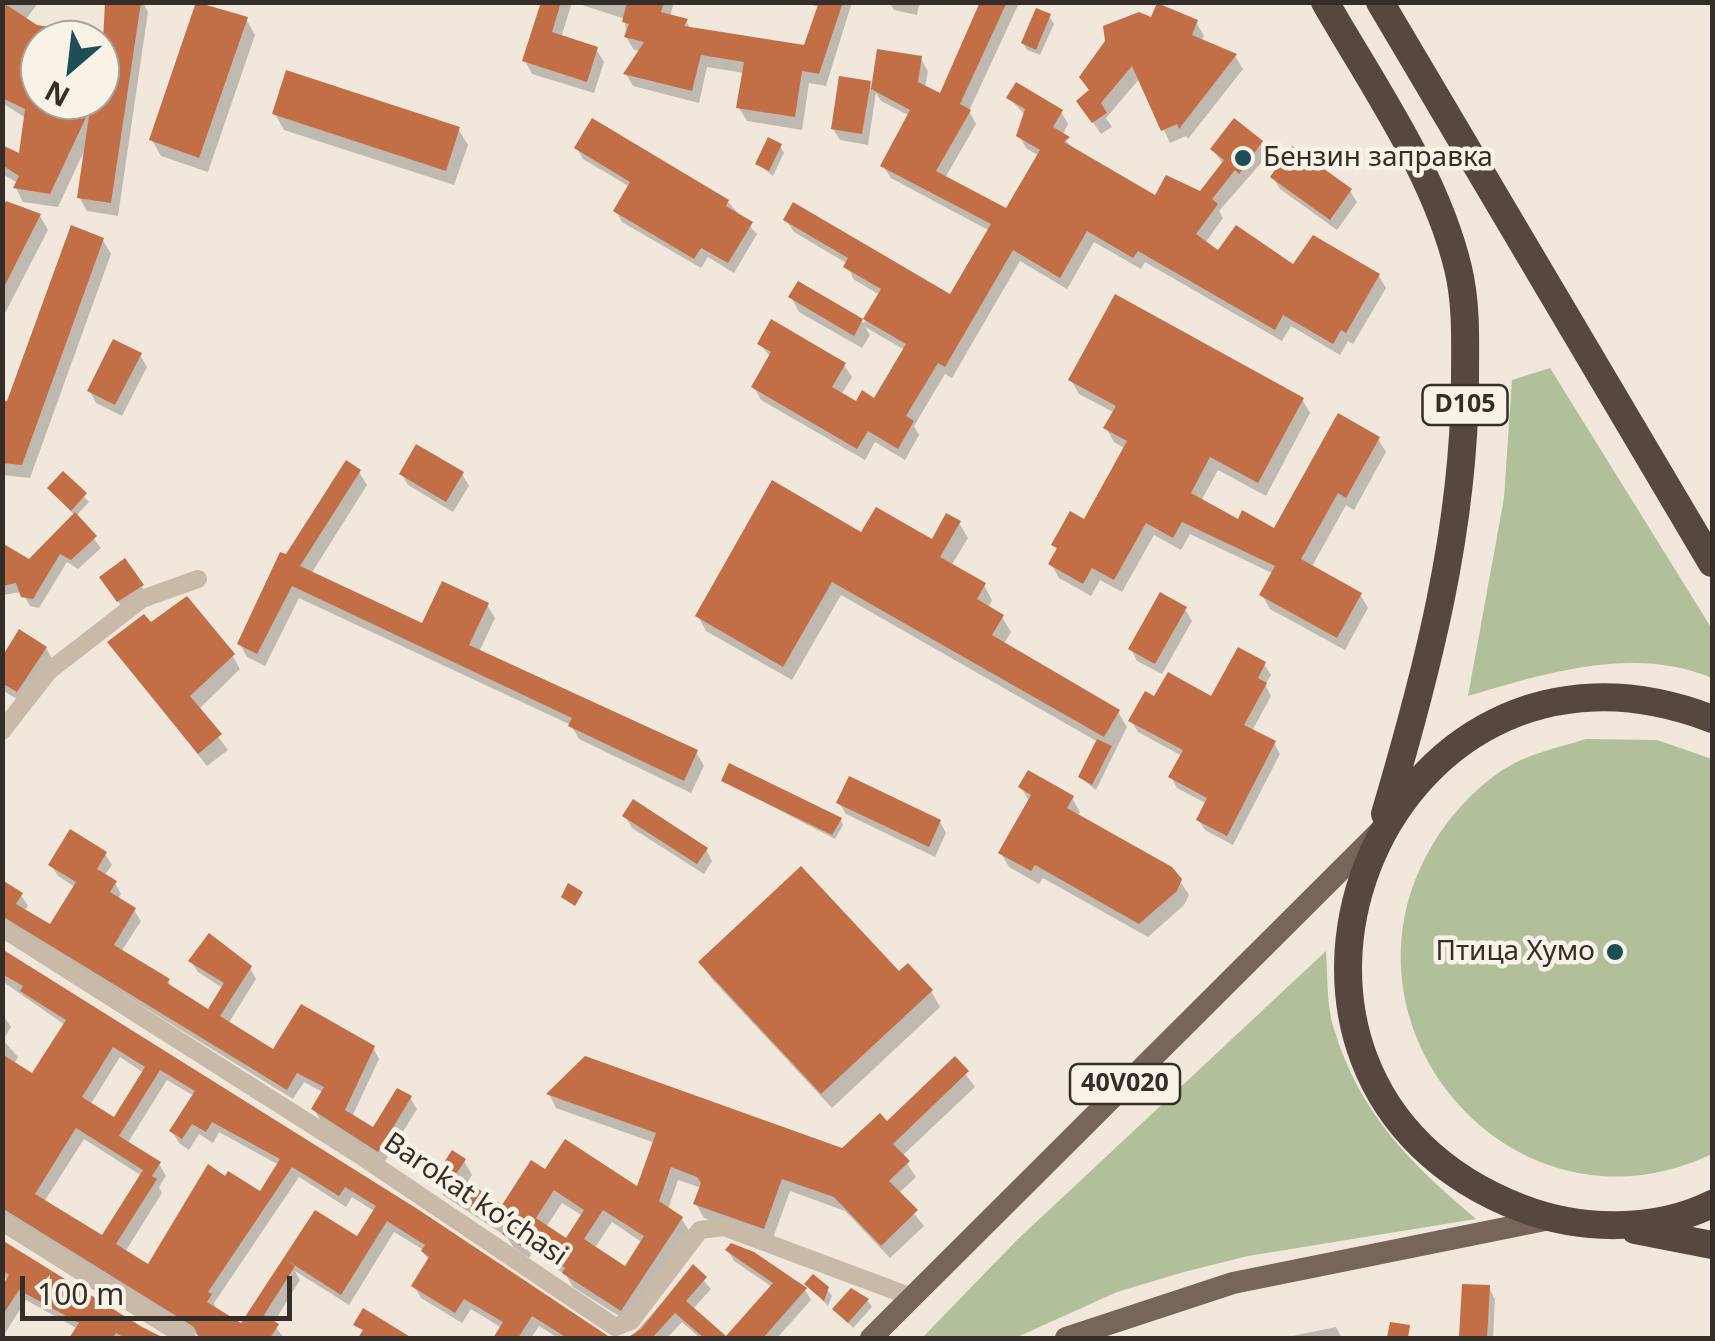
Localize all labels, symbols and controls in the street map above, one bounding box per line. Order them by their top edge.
north arrow [20,20,120,120]
text: N [38,73,76,117]
place label: Бензин заправка [1263,141,1493,175]
marker: Бензин заправка [1232,147,1254,169]
road number: D105 [1422,385,1508,425]
place label: Птица Хумо [1436,935,1595,969]
marker: Птица Хумо [1604,941,1626,963]
road number: 40V020 [1070,1064,1180,1104]
street label: Barokat koʻchasi [377,1126,573,1274]
scale bar [25,1256,298,1318]
text: 100 m [37,1273,124,1314]

